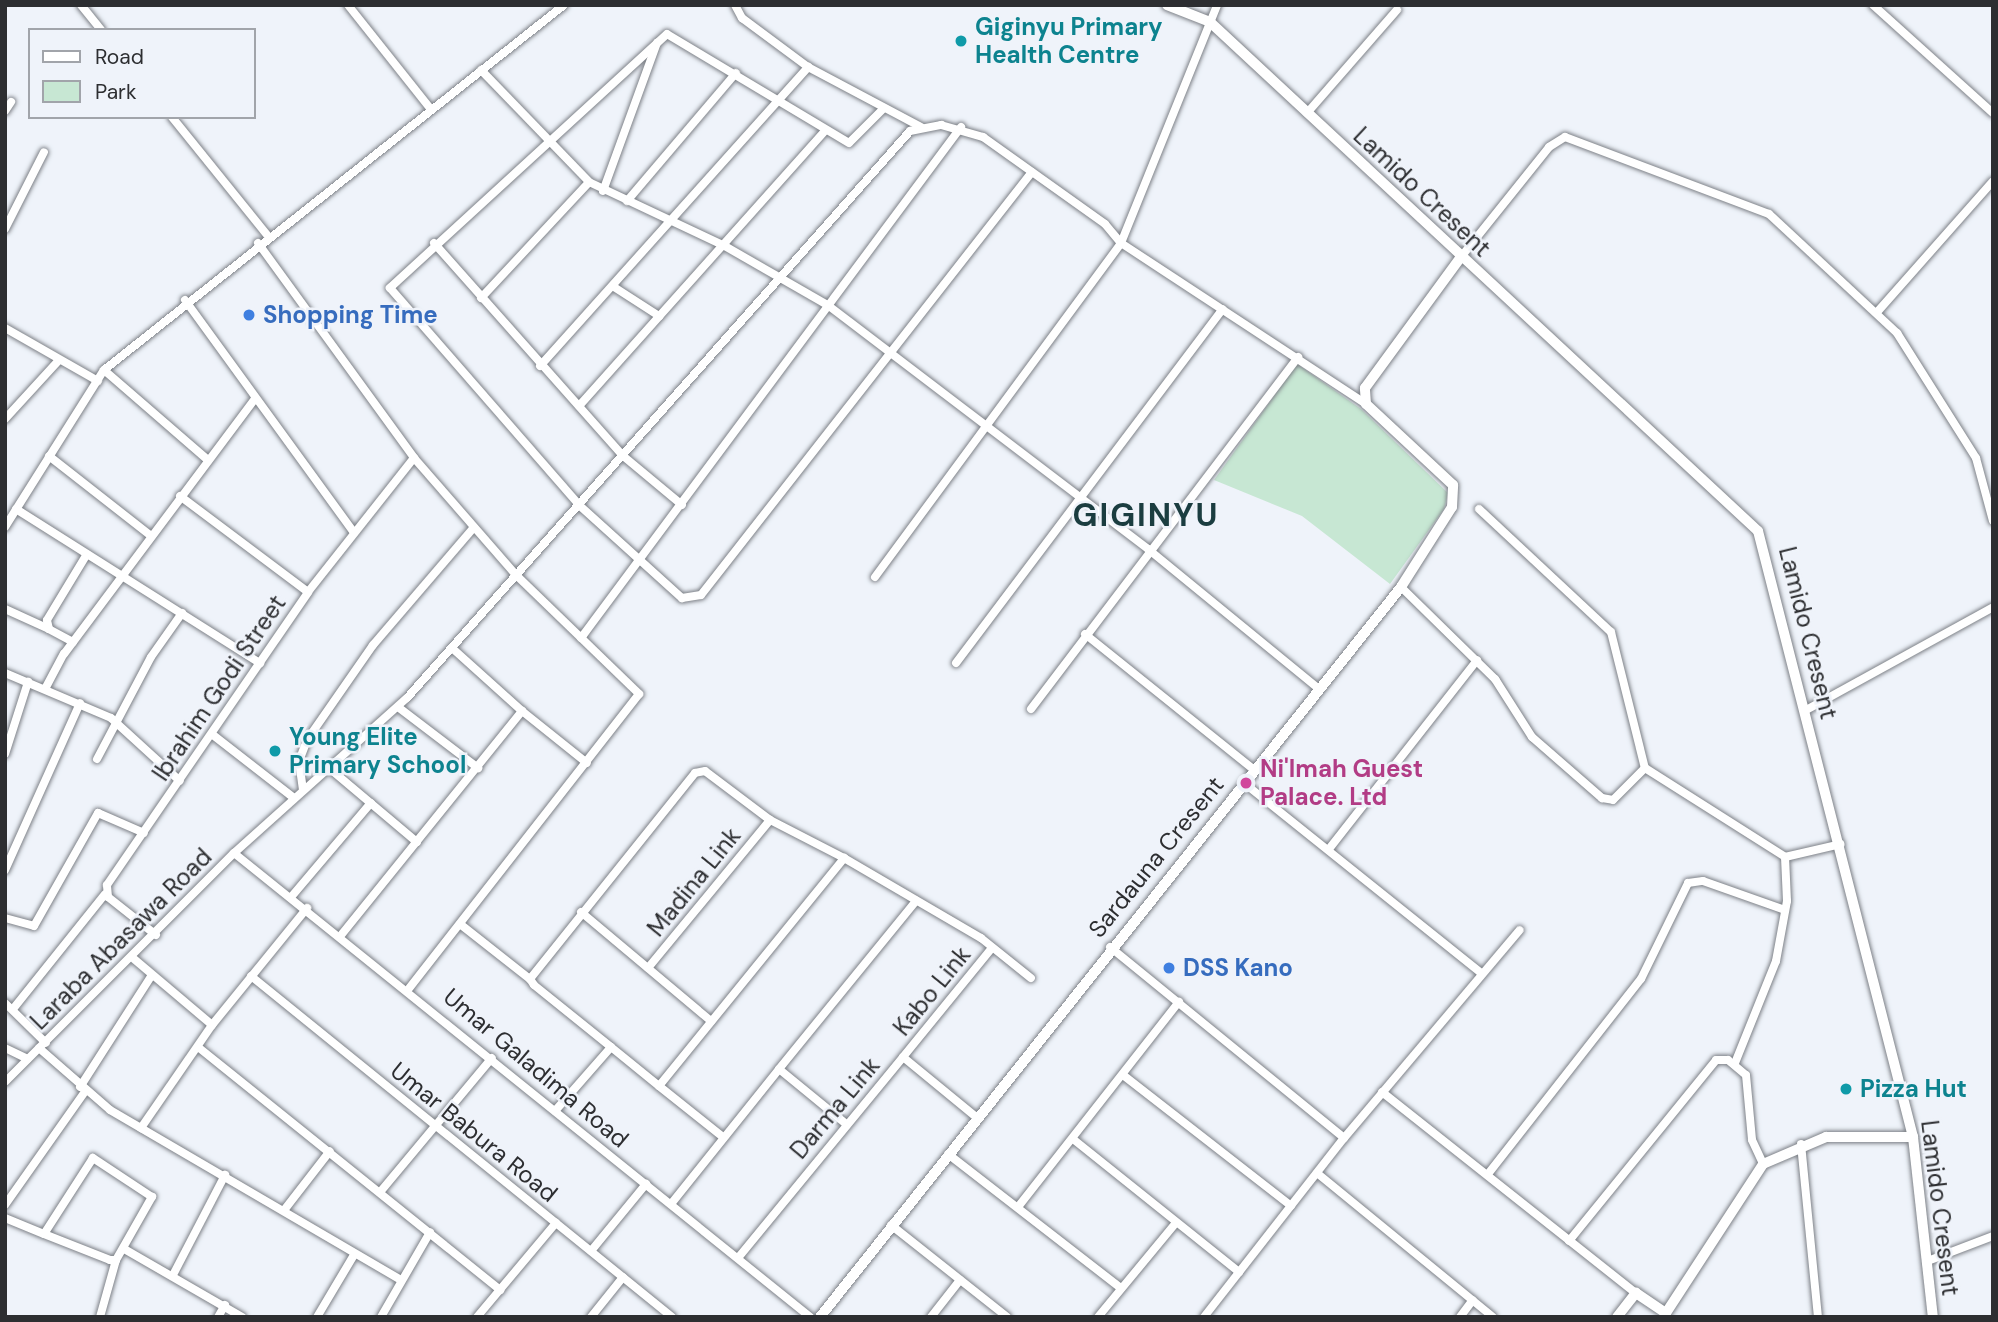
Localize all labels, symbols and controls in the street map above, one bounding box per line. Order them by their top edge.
place label: Giginyu Primary Health Centre [975,13,1163,69]
legend [28,28,256,119]
marker: Giginyu Primary Health Centre [953,33,969,49]
text: Road [95,43,144,71]
text: Park [95,78,136,106]
street label: Lamido Cresent [1348,121,1496,263]
place label: Shopping Time [263,301,438,329]
marker: Shopping Time [241,307,257,323]
district label: GIGINYU [1073,496,1219,534]
street label: Lamido Cresent [1773,544,1843,722]
street label: Ibrahim Godi Street [146,590,292,786]
place label: Young Elite Primary School [289,723,466,779]
marker: Young Elite Primary School [267,743,283,759]
place label: Ni'Imah Guest Palace. Ltd [1260,755,1423,811]
street label: Sardauna Cresent [1082,771,1230,943]
marker: Ni'Imah Guest Palace. Ltd [1238,775,1254,791]
street label: Madina Link [641,822,747,942]
street label: Laraba Abasawa Road [24,842,218,1036]
street label: Kabo Link [887,941,977,1041]
place label: DSS Kano [1183,954,1293,982]
marker: DSS Kano [1161,960,1177,976]
street label: Umar Galadima Road [438,982,634,1154]
street label: Darma Link [784,1051,886,1165]
street label: Umar Babura Road [385,1056,563,1208]
place label: Pizza Hut [1860,1075,1967,1103]
marker: Pizza Hut [1838,1081,1854,1097]
street label: Lamido Cresent [1915,1119,1965,1297]

